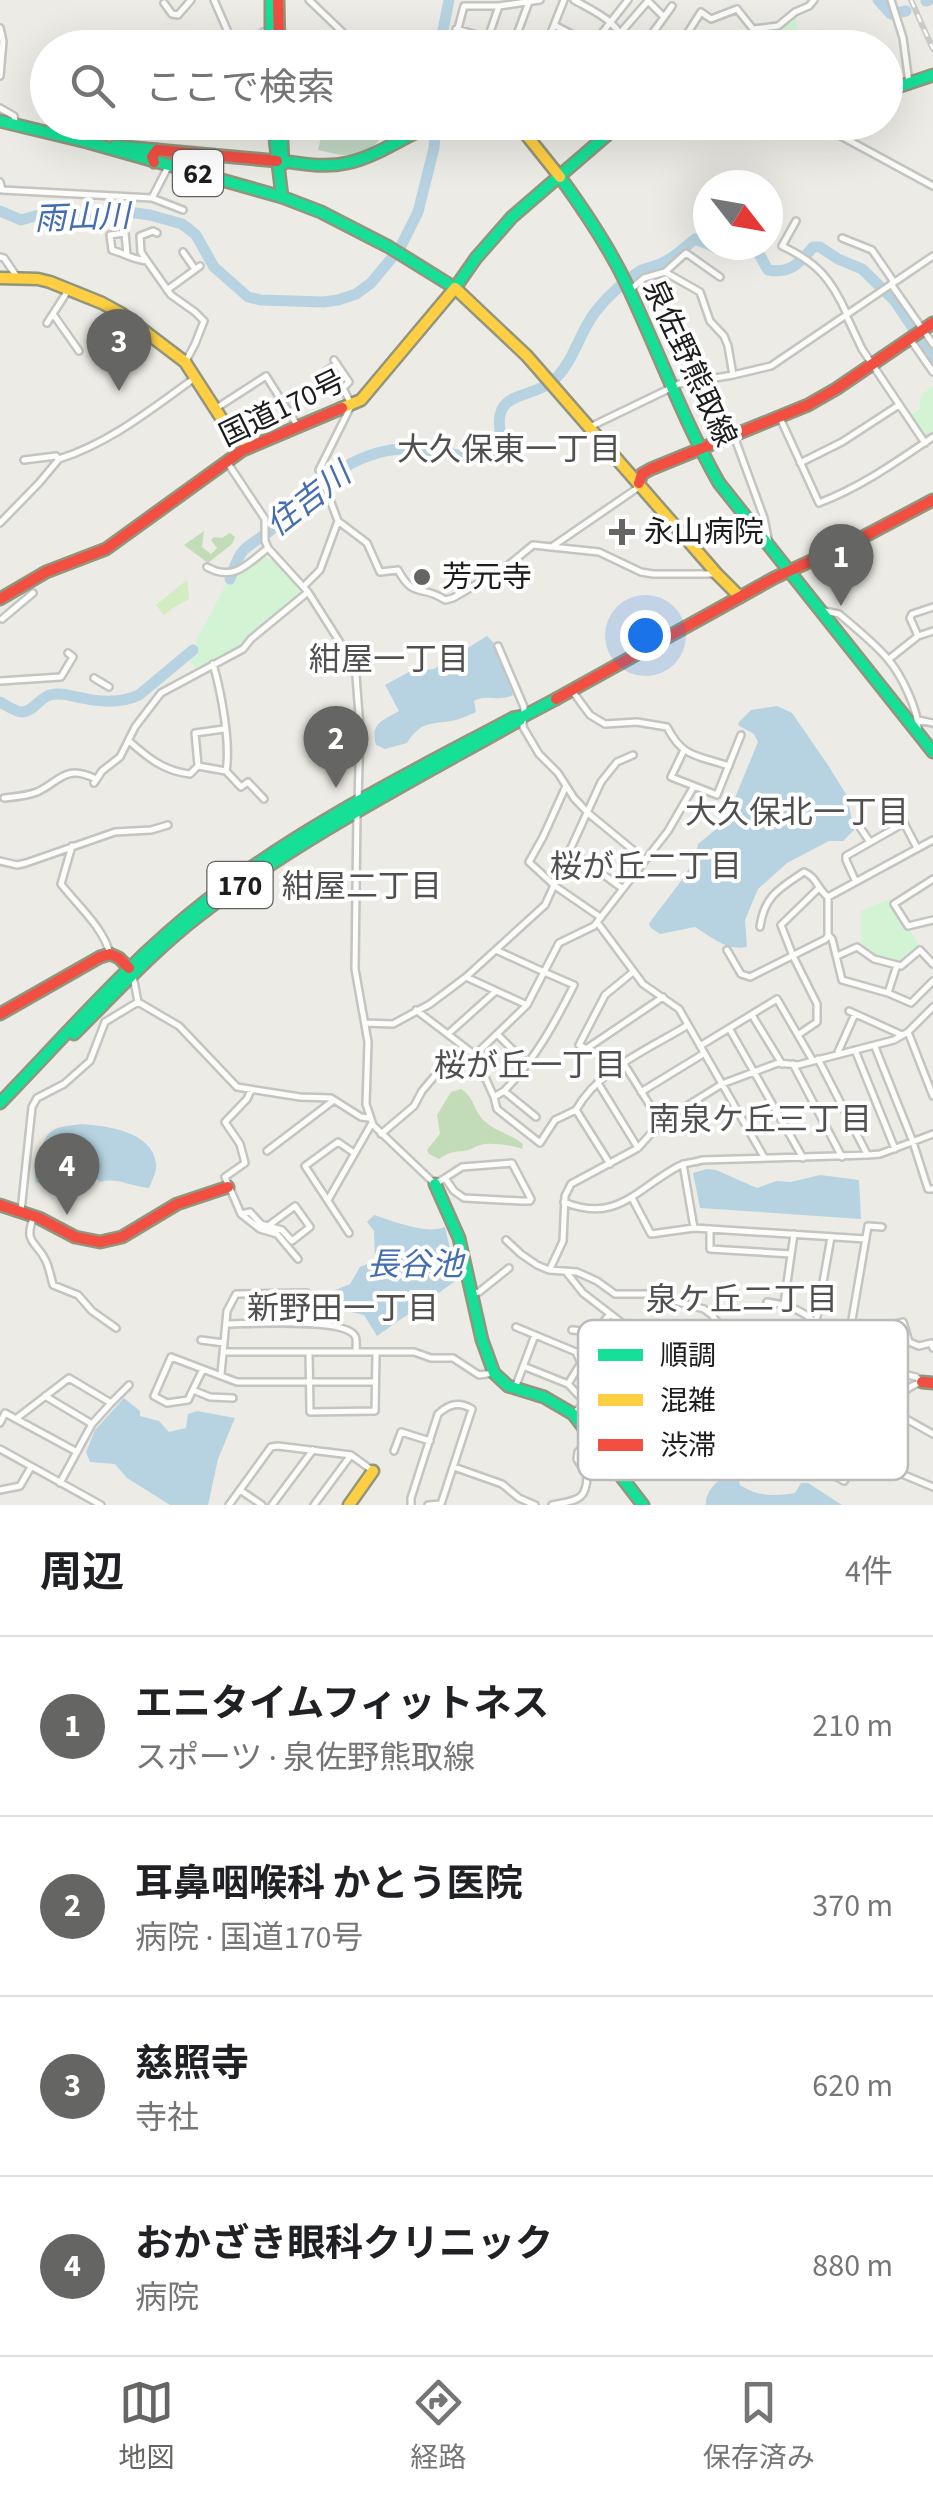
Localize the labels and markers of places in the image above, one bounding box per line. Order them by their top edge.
pin: 3 [86,308,152,391]
place label: 永山病院 [644,511,764,554]
marker: 永山病院 [609,519,635,545]
pin: 1 [808,524,874,606]
place label: 芳元寺 [442,556,532,599]
marker: 芳元寺 [411,566,433,588]
pin: 2 [304,706,368,788]
pin: 4 [34,1132,100,1215]

